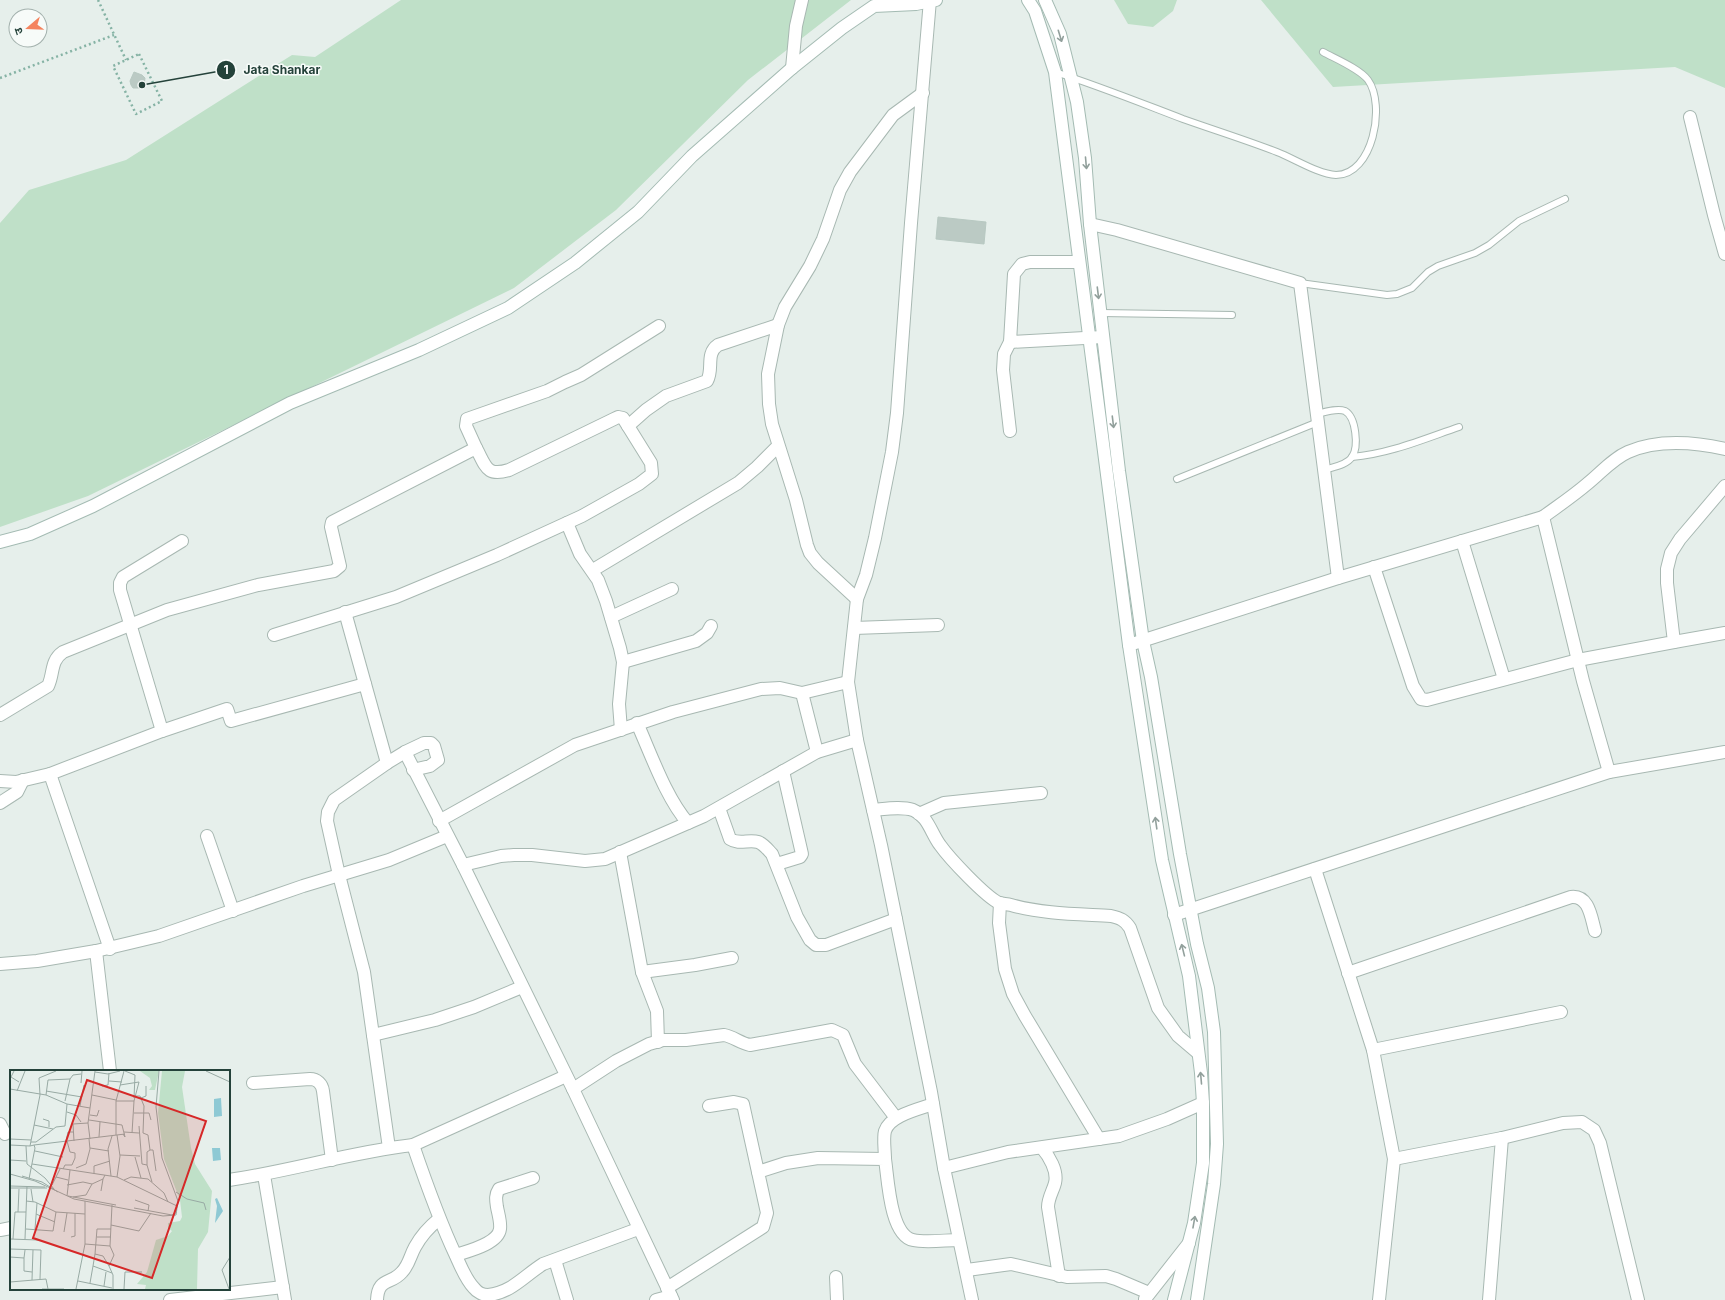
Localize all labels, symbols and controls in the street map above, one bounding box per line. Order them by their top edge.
north arrow [8,8,48,48]
text: उ [11,25,26,37]
one-way arrow [1057,29,1064,42]
callout: Jata Shankar [216,58,329,82]
text: 1 [223,62,229,77]
text: Jata Shankar [244,62,321,77]
one-way arrow [1082,156,1089,169]
one-way arrow [1095,286,1102,299]
one-way arrow [1110,415,1117,428]
one-way arrow [1152,817,1160,830]
one-way arrow [1178,944,1186,957]
inset map [10,1070,230,1290]
one-way arrow [1197,1072,1205,1085]
one-way arrow [1190,1215,1198,1228]

